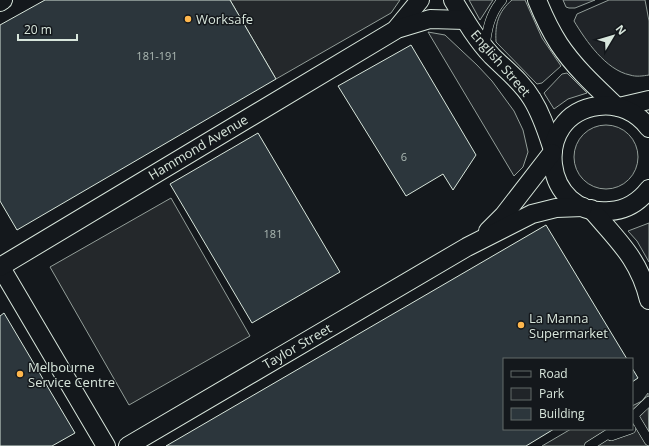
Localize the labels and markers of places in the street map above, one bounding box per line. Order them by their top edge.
place label: Worksafe [196,10,253,28]
marker: Worksafe [183,14,193,24]
place label: La Manna Supermarket [529,309,608,342]
marker: La Manna Supermarket [516,320,526,330]
place label: Melbourne Service Centre [28,358,115,391]
marker: Melbourne Service Centre [15,369,25,379]

